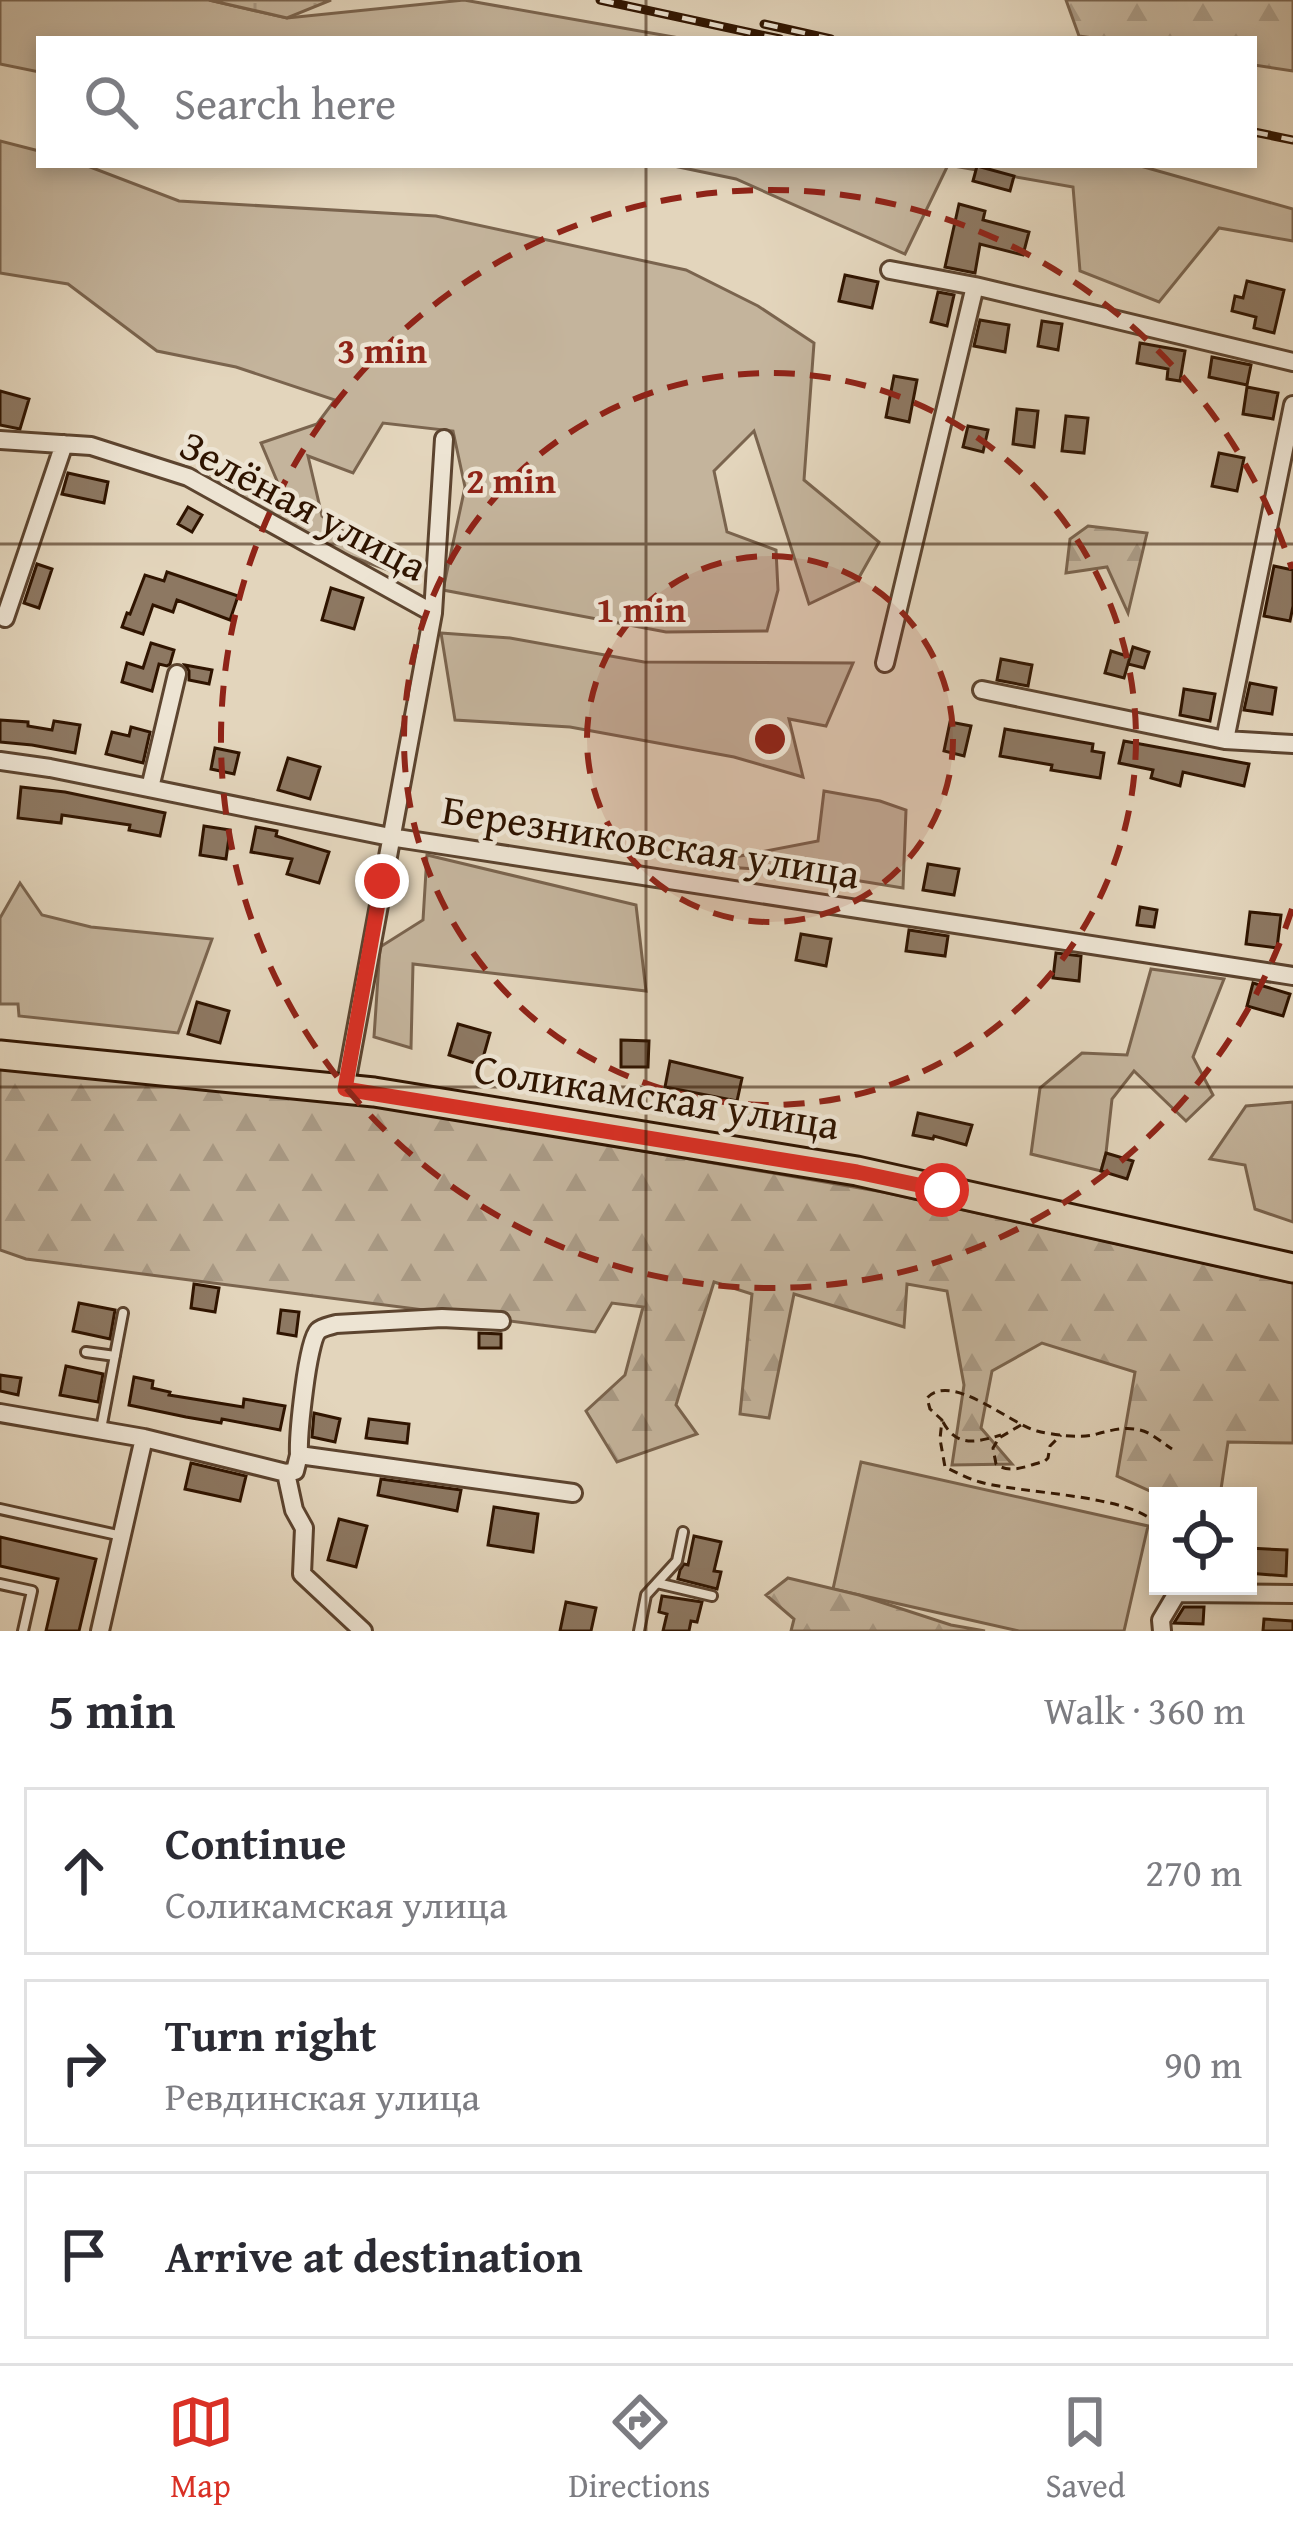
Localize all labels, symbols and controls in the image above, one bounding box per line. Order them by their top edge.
search box [36,36,1257,168]
icon: search [78,69,144,135]
text: Search here [174,70,396,135]
text: 3 min [337,323,427,376]
street label: Зелёная улица [170,414,439,595]
text: 2 min [466,453,556,506]
text: 1 min [596,582,686,635]
centre of rings [749,718,791,760]
street label: Березниковская улица [438,777,864,904]
route end [355,854,409,908]
street label: Соликамская улица [470,1037,844,1154]
route start [915,1163,969,1217]
map controls [1149,1487,1257,1595]
button: locate [1149,1487,1257,1595]
text: 5 min [48,1672,175,1747]
text: Walk · 360 m [1044,1681,1245,1738]
text: Continue [165,1810,346,1875]
icon: ahead [51,1838,117,1904]
text: 270 m [1145,1843,1242,1900]
text: Соликамская улица [165,1875,507,1932]
text: Turn right [165,2002,377,2067]
icon: right [51,2030,117,2096]
text: 90 m [1164,2035,1242,2092]
text: Ревдинская улица [165,2067,480,2124]
icon: arrive [51,2222,117,2288]
text: Arrive at destination [165,2223,583,2288]
tab: Map [168,2389,234,2509]
tab: Directions [569,2389,710,2509]
tab: Saved [1046,2389,1125,2509]

